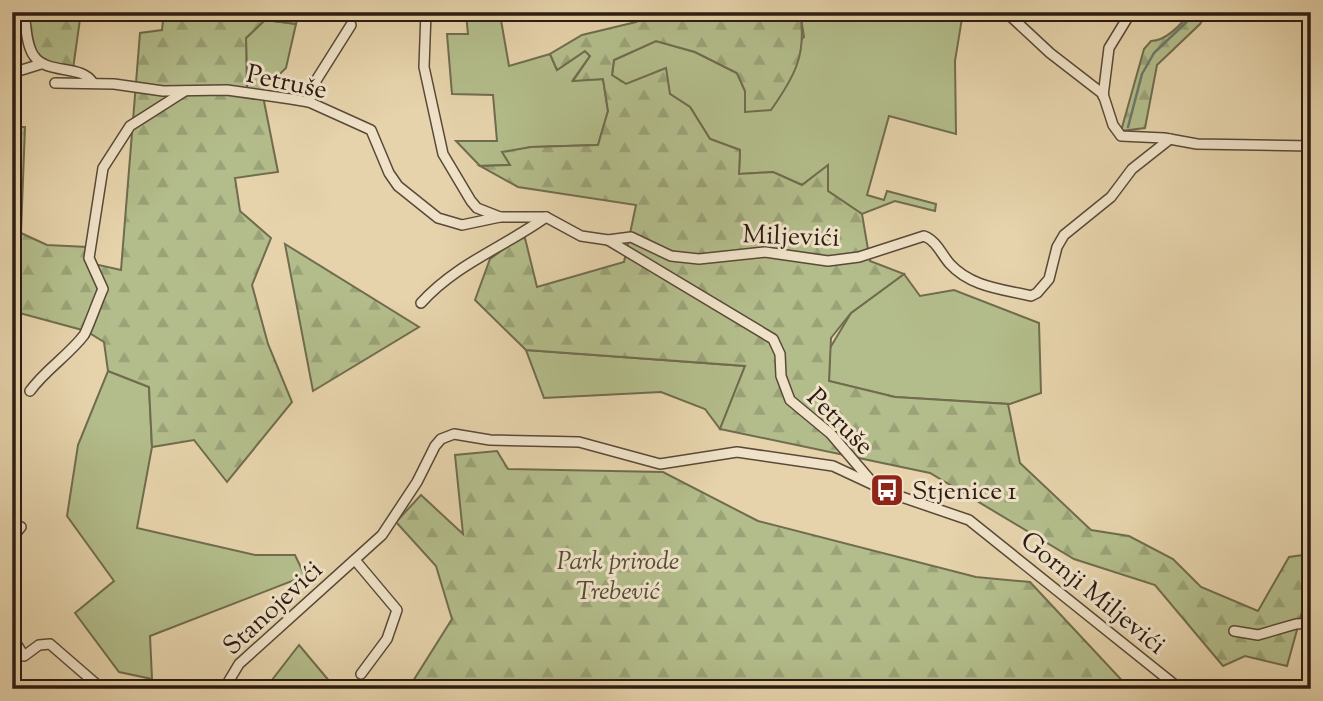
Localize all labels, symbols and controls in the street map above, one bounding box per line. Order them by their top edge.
street label: Petruše [243,57,330,110]
street label: Miljevići [742,217,840,258]
street label: Petruše [797,381,881,465]
bus stop icon: Stjenice 1 [868,471,906,509]
place label: Stjenice 1 [912,474,1017,511]
street label: Gornji Miljevići [1012,524,1173,664]
park label: Park prirode Trebević [557,544,679,611]
street label: Stanojevići [216,553,332,665]

